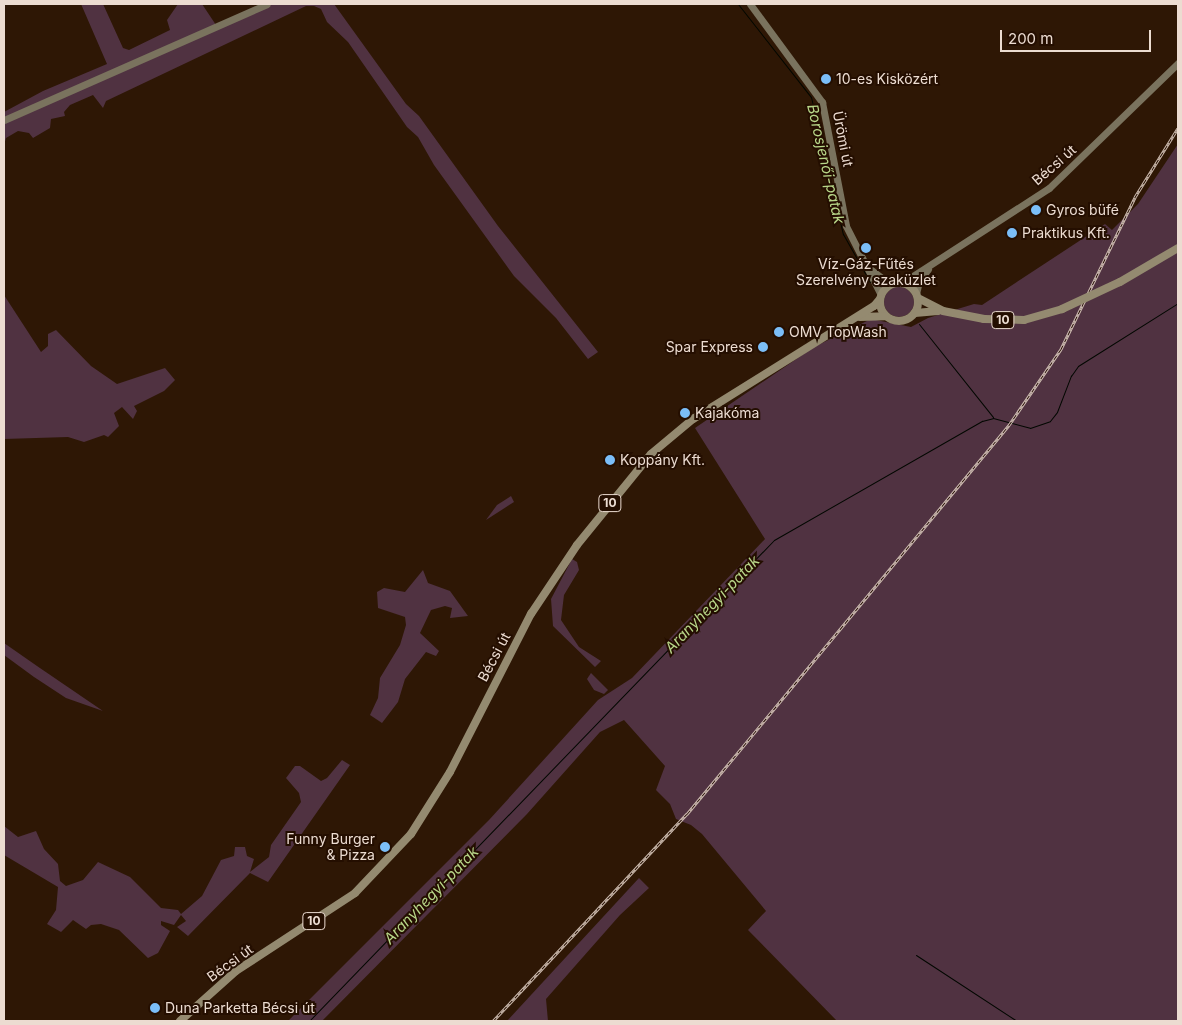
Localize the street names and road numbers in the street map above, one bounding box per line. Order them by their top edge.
street label: Ürömi út [829,110,857,168]
street label: Bécsi út [1029,141,1079,189]
road number: 10 [990,310,1016,330]
road number: 10 [598,493,622,512]
street label: Bécsi út [474,630,514,684]
road number: 10 [302,911,326,930]
street label: Bécsi út [204,941,256,985]

